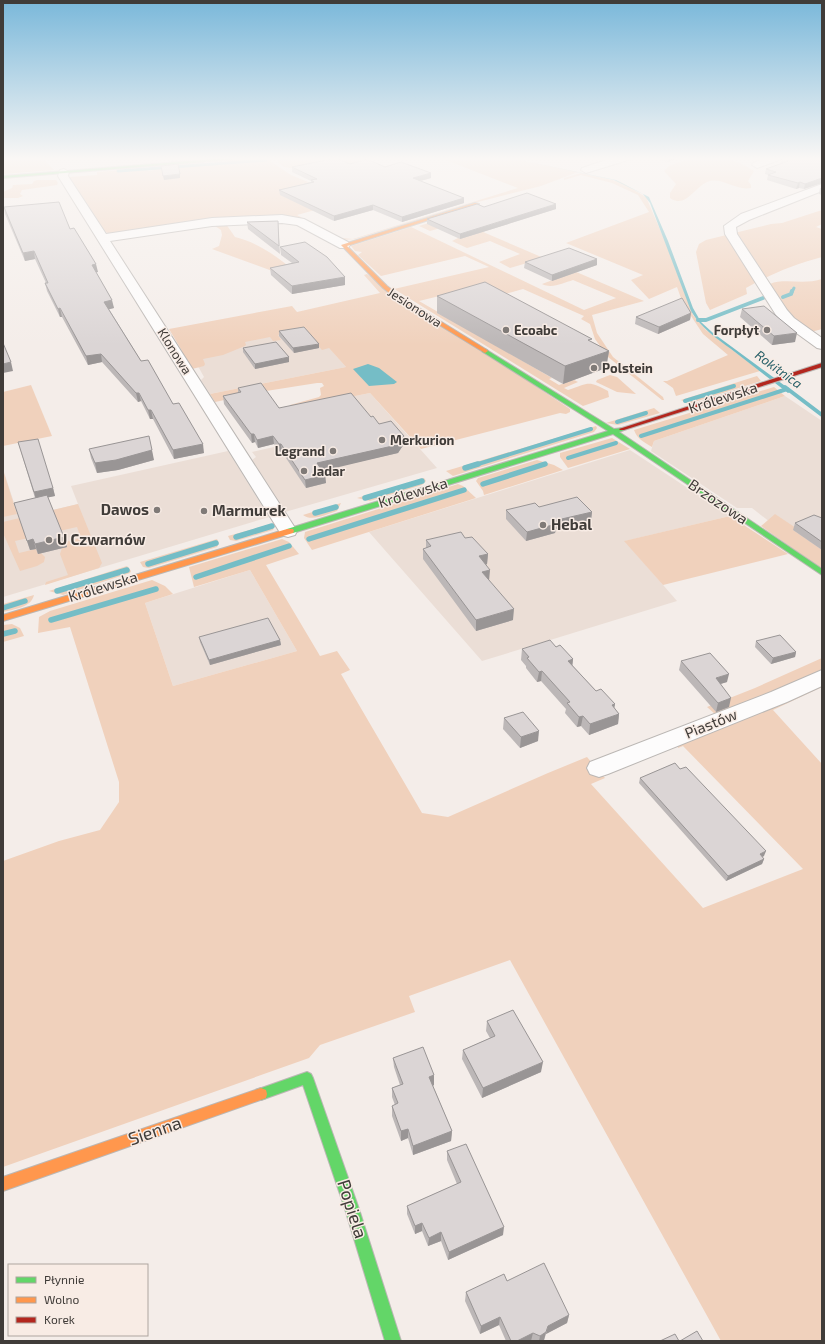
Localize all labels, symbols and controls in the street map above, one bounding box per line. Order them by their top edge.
street label: Jesionowa [385,284,445,330]
place label: Ecoabc [514,322,558,338]
place label: Forpłyt [714,322,760,338]
street label: Klonowa [155,325,195,377]
marker: Ecoabc [501,325,511,335]
marker: Forpłyt [762,325,772,335]
water label: Rokitnica [752,347,806,391]
place label: Polstein [602,360,653,376]
marker: Polstein [589,363,599,373]
street label: Królewska [686,377,760,417]
place label: Merkurion [390,432,455,448]
marker: Merkurion [377,435,387,445]
place label: Legrand [275,443,325,459]
marker: Legrand [328,446,338,456]
place label: Jadar [312,463,345,479]
marker: Jadar [299,466,309,476]
street label: Królewska [376,473,450,511]
street label: Brzozowa [685,475,752,528]
place label: Dawos [101,500,149,518]
place label: Marmurek [212,501,287,519]
marker: Dawos [152,505,162,515]
marker: Marmurek [199,506,209,516]
place label: Hebal [551,515,592,533]
marker: Hebal [538,520,548,530]
place label: U Czwarnów [57,530,146,548]
marker: U Czwarnów [44,535,54,545]
street label: Królewska [66,567,140,605]
street label: Piastów [682,704,739,742]
street label: Sienna [125,1111,184,1149]
street label: Popiela [333,1177,373,1241]
legend [8,1264,148,1336]
text: Płynnie [44,1272,84,1286]
text: Wolno [44,1292,80,1306]
text: Korek [44,1312,75,1326]

